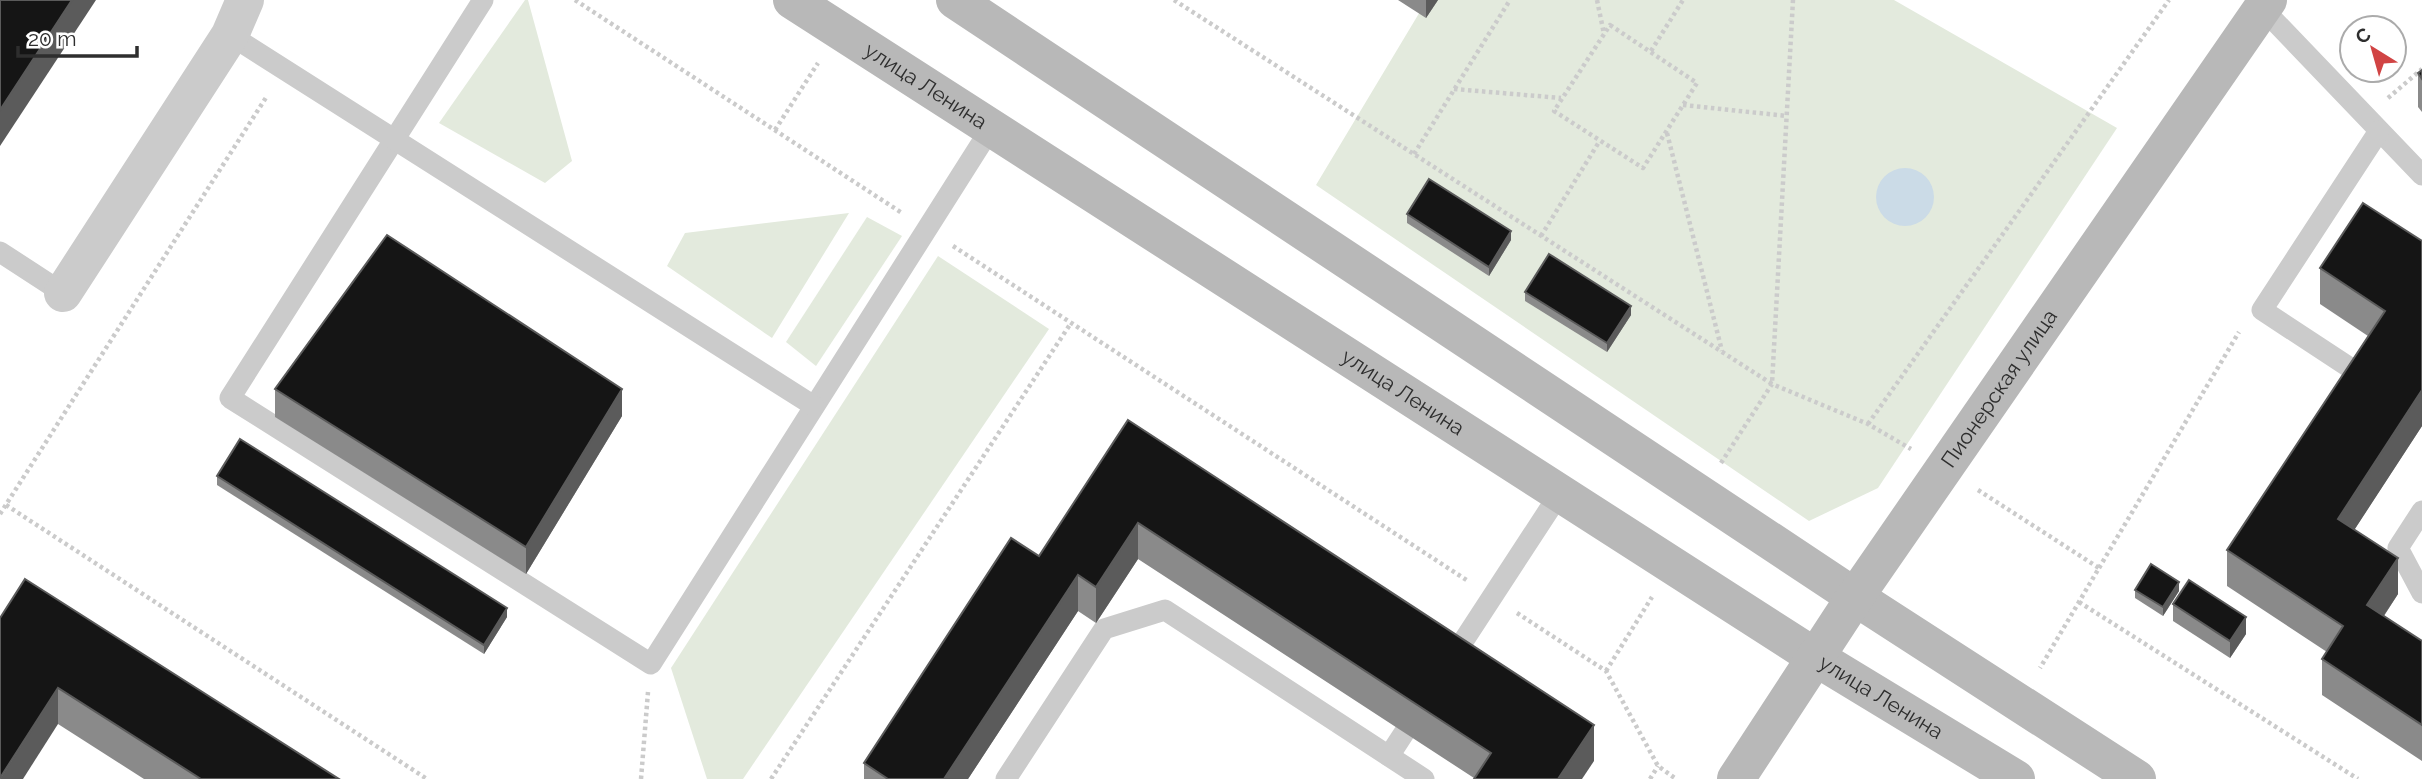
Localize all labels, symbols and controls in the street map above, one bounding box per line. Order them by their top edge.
scale bar [18,14,136,58]
north arrow [2338,14,2408,84]
text: С [2351,23,2375,48]
text: 20 m [28,26,76,51]
street label: улица Ленина [860,37,992,134]
street label: Пионерская улица [1935,304,2062,472]
street label: улица Ленина [1337,343,1469,440]
street label: улица Ленина [1815,649,1948,744]

